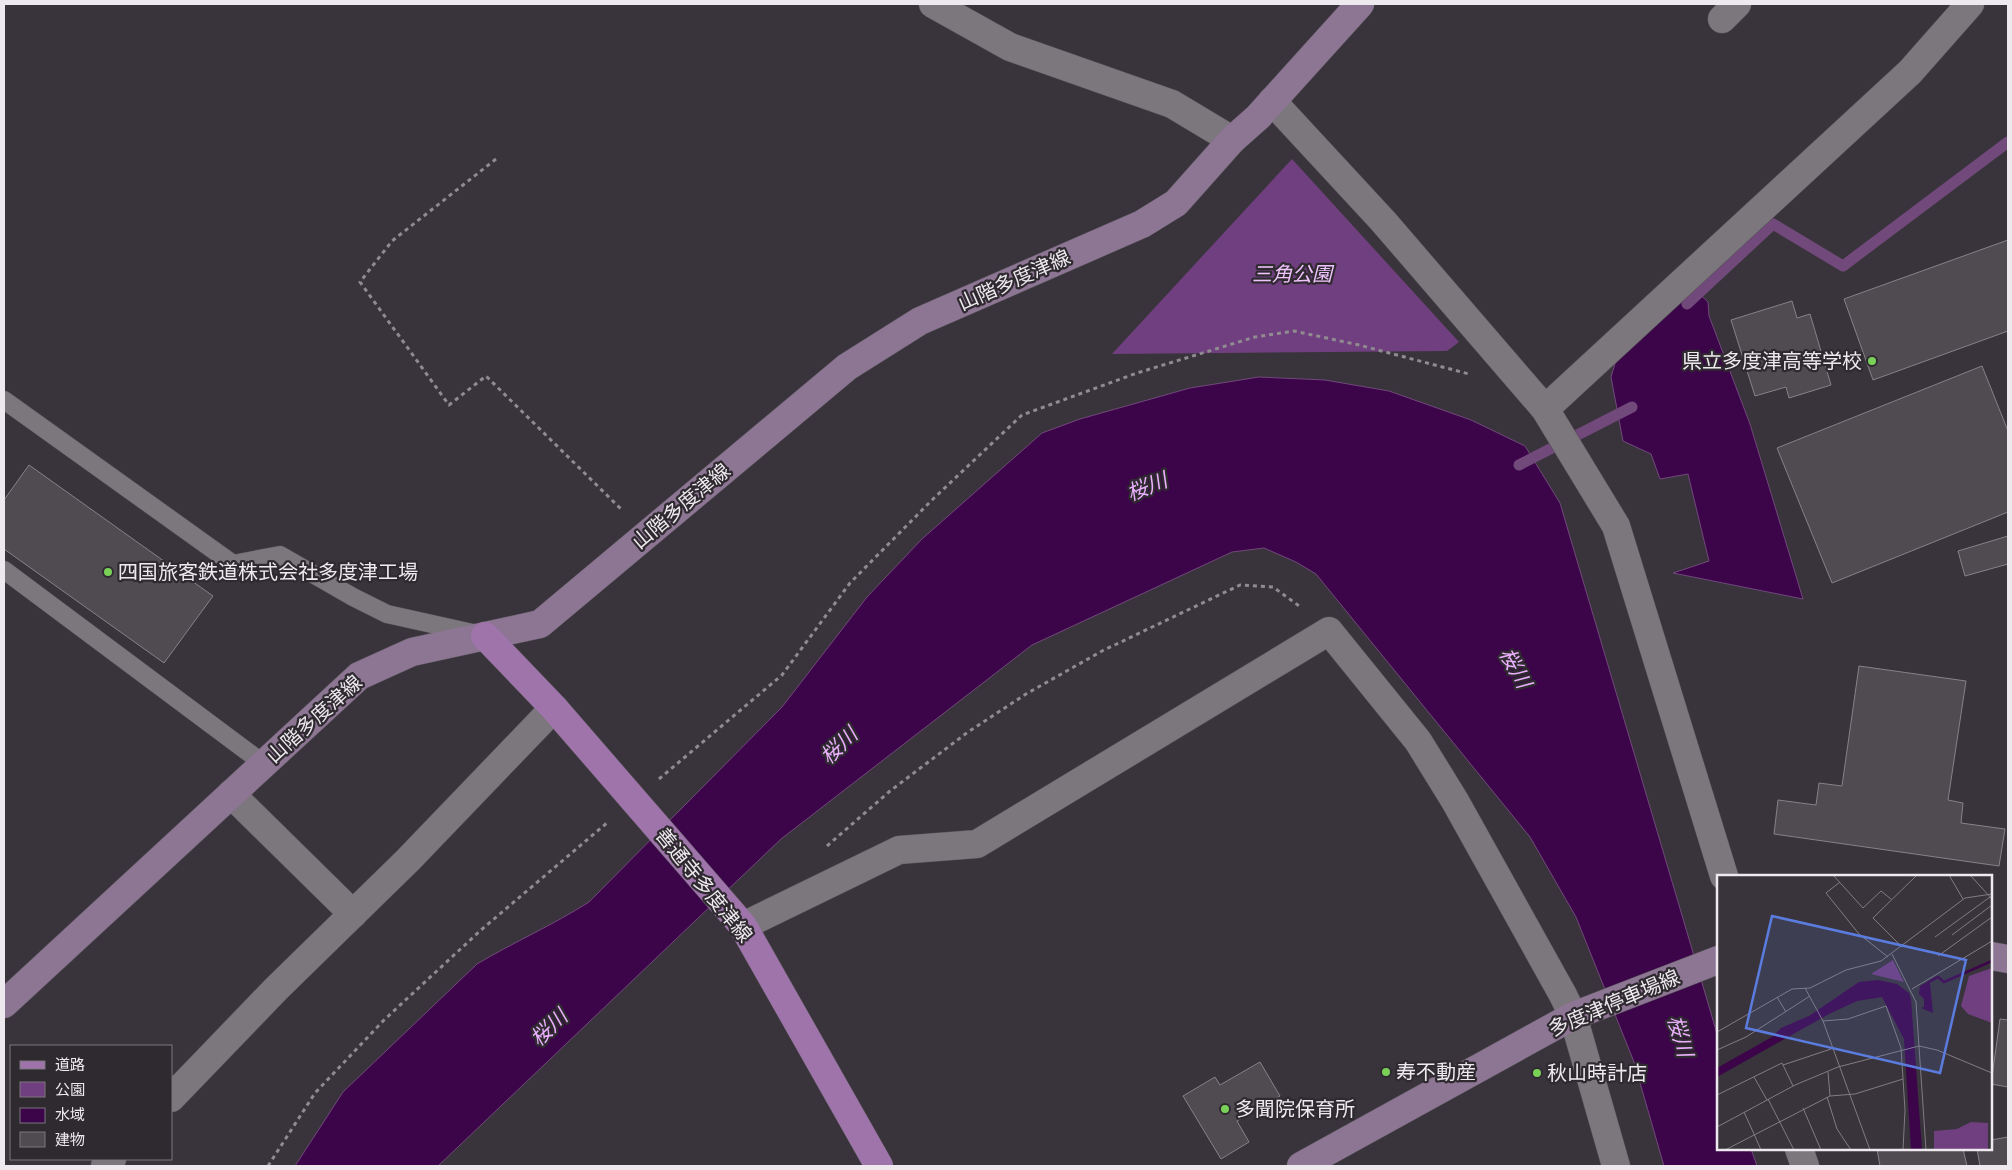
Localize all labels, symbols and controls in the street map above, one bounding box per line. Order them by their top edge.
street label: 山階多度津線 [954,245,1074,315]
park label: 三角公園 [1252,262,1335,286]
place label: 県立多度津高等学校 [1682,349,1862,373]
marker: 県立多度津高等学校 [1866,355,1878,367]
street label: 山階多度津線 [627,458,735,554]
water label: 桜川 [1123,466,1173,506]
place label: 四国旅客鉄道株式会社多度津工場 [118,560,418,584]
marker: 四国旅客鉄道株式会社多度津工場 [102,566,114,578]
water label: 桜川 [1494,643,1538,694]
street label: 山階多度津線 [261,670,367,768]
water label: 桜川 [815,721,864,769]
street label: 善通寺多度津線 [651,823,757,947]
inset map [1717,875,1992,1150]
street label: 多度津停車場線 [1545,965,1683,1041]
water label: 桜川 [525,1003,574,1051]
water label: 桜川 [1663,1012,1699,1061]
legend [10,1045,172,1160]
text: 道路 [55,1056,85,1074]
place label: 寿不動産 [1396,1060,1476,1084]
place label: 秋山時計店 [1547,1061,1647,1085]
marker: 寿不動産 [1380,1066,1392,1078]
marker: 秋山時計店 [1531,1067,1543,1079]
text: 公園 [55,1081,85,1099]
place label: 多聞院保育所 [1235,1097,1355,1121]
marker: 多聞院保育所 [1219,1103,1231,1115]
text: 水域 [55,1106,85,1124]
text: 建物 [55,1131,85,1149]

